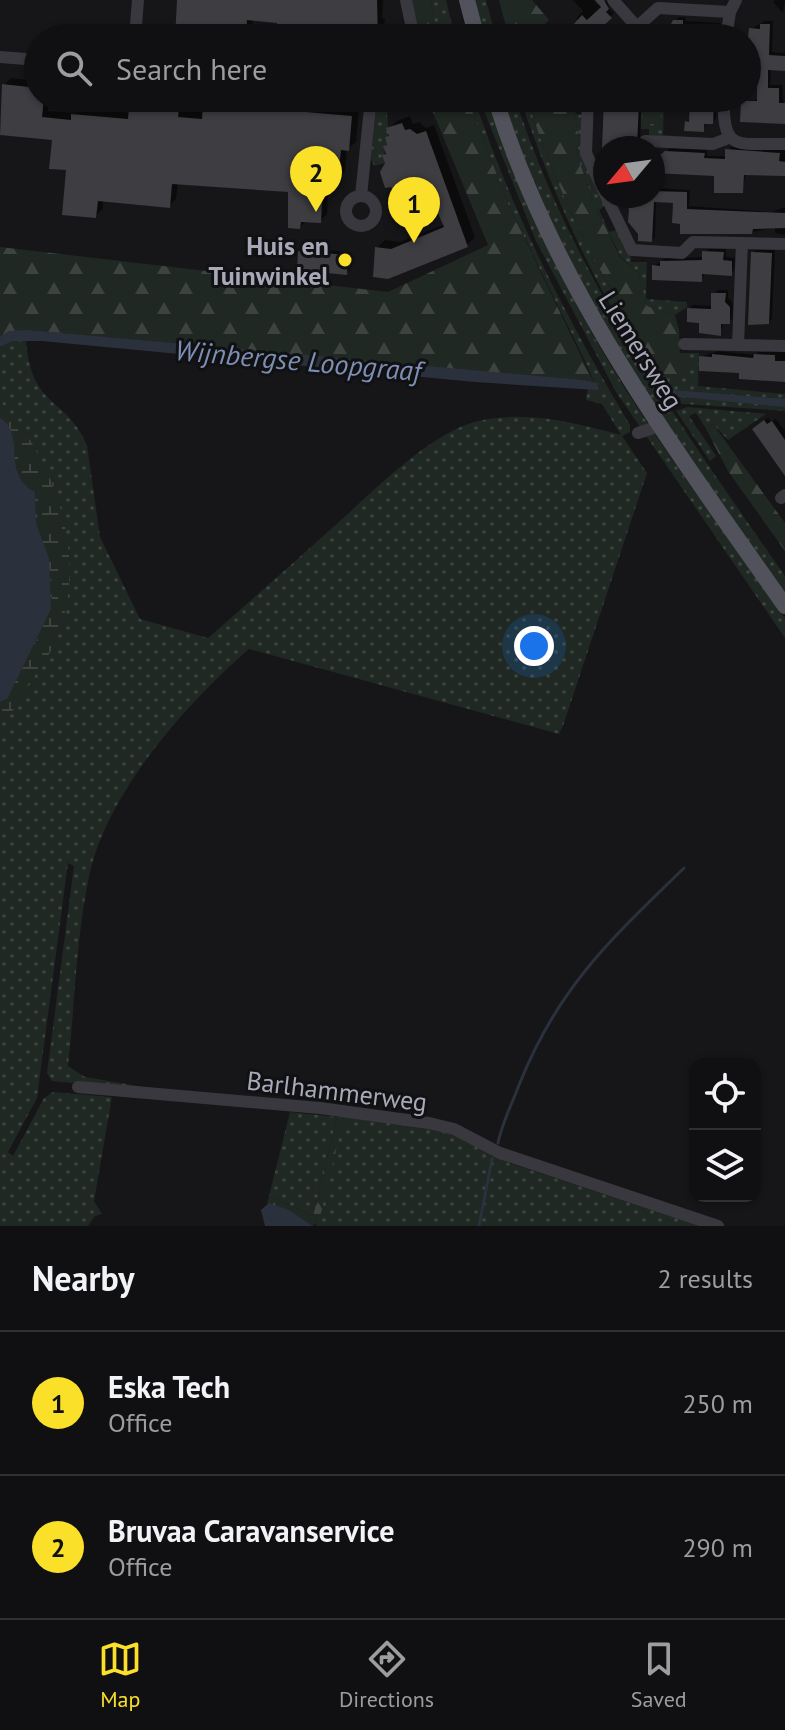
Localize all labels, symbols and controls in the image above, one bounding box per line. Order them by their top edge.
search box [24,24,761,112]
icon: search [52,46,96,90]
text: Search here [116,49,267,88]
north arrow [593,136,665,208]
pin: 2 [290,146,342,212]
pin: 1 [388,177,440,243]
place label: Huis en Tuinwinkel [209,229,329,292]
marker: Huis en Tuinwinkel [336,251,354,269]
street label: Liemersweg [592,285,690,415]
water label: Wijnbergse Loopgraaf [174,331,428,390]
your location [514,626,554,666]
map controls [689,1058,761,1202]
button: locate [689,1058,761,1130]
street label: Barlhammerweg [245,1064,429,1118]
button: layers [689,1130,761,1202]
text: Nearby [32,1256,134,1300]
text: 2 results [658,1262,753,1295]
text: Eska Tech [108,1367,230,1406]
text: 1 [51,1387,65,1420]
text: 250 m [682,1387,753,1420]
text: Office [108,1406,172,1439]
text: Bruvaa Caravanservice [108,1511,394,1550]
text: 2 [51,1531,65,1564]
text: 290 m [682,1531,753,1564]
text: Office [108,1550,172,1583]
tab: Map [98,1637,142,1713]
tab: Directions [339,1637,434,1713]
tab: Saved [631,1637,687,1713]

